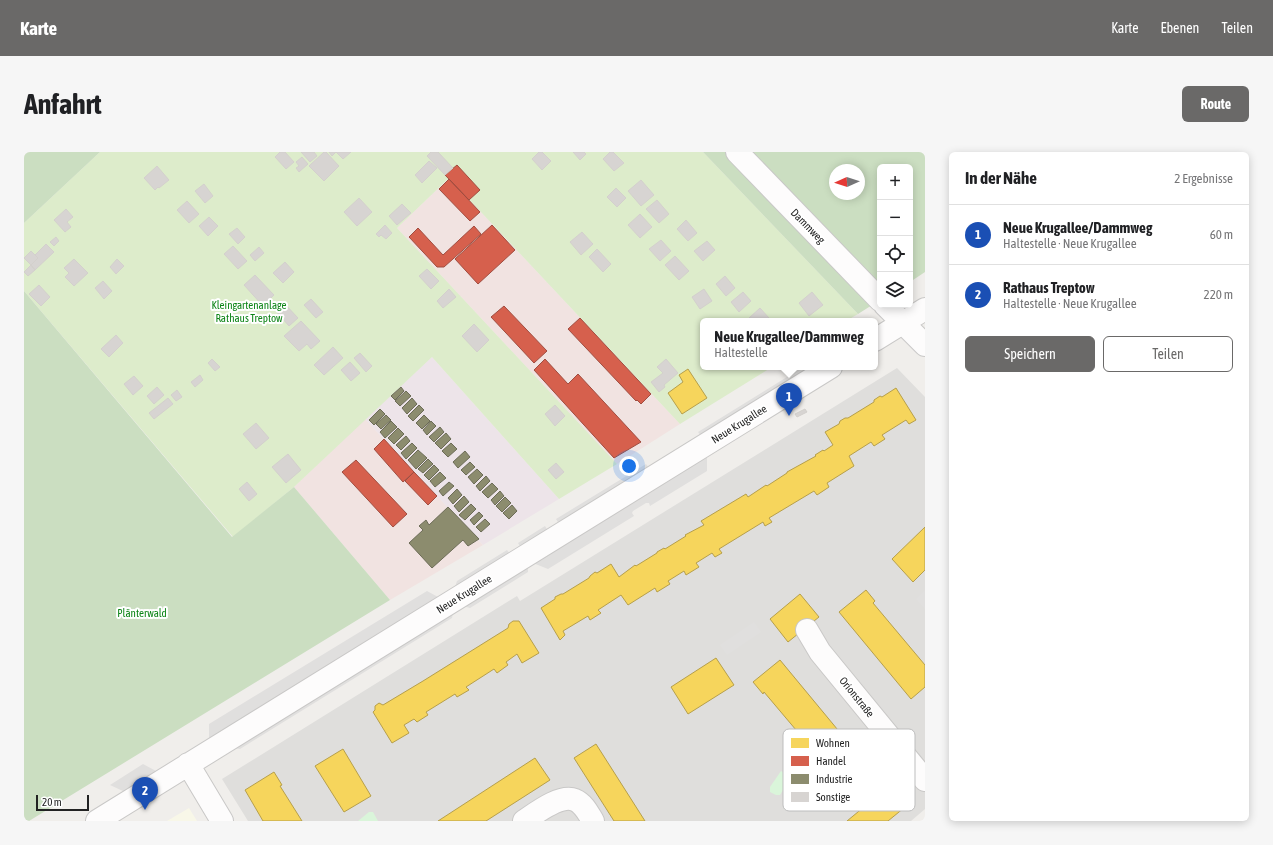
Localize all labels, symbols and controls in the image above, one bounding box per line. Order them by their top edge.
text: Karte [20,17,57,39]
text: Karte [1111,20,1138,36]
text: Ebenen [1160,20,1199,36]
text: Teilen [1221,20,1253,36]
button: Route [1182,86,1249,122]
text: Anfahrt [24,88,102,120]
north arrow [829,164,865,200]
map controls [877,164,913,308]
button: + [877,164,913,200]
text: In der Nähe [965,168,1037,188]
text: 2 Ergebnisse [1174,171,1233,186]
button: − [877,200,913,236]
street label: Dammweg [789,206,828,246]
text: Neue Krugallee/Dammweg [1003,219,1152,236]
text: 1 [975,227,981,242]
text: 60 m [1210,227,1233,242]
button: locate [877,236,913,272]
text: Haltestelle · Neue Krugallee [1003,236,1137,251]
button: layers [877,272,913,308]
text: Rathaus Treptow [1003,279,1095,296]
text: 2 [975,287,981,302]
text: 220 m [1204,287,1233,302]
text: Haltestelle · Neue Krugallee [1003,296,1137,311]
park label: Kleingartenanlage Rathaus Treptow [211,299,287,324]
popup [700,318,878,370]
text: Neue Krugallee/Dammweg [714,328,864,345]
button: Speichern [965,336,1095,372]
button: Teilen [1103,336,1233,372]
text: Haltestelle [714,345,768,360]
pin: 1 [776,383,802,416]
street label: Neue Krugallee [709,402,769,446]
your location [619,456,639,476]
street label: Neue Krugallee [434,572,494,616]
park label: Plänterwald [117,607,167,619]
street label: Orionstraße [837,675,877,719]
legend [783,729,915,811]
text: Wohnen [816,737,850,749]
text: Handel [816,755,846,767]
text: Industrie [816,773,853,785]
pin: 2 [132,777,158,810]
text: Sonstige [816,791,850,803]
scale bar [36,793,89,812]
text: 20 m [42,796,62,808]

